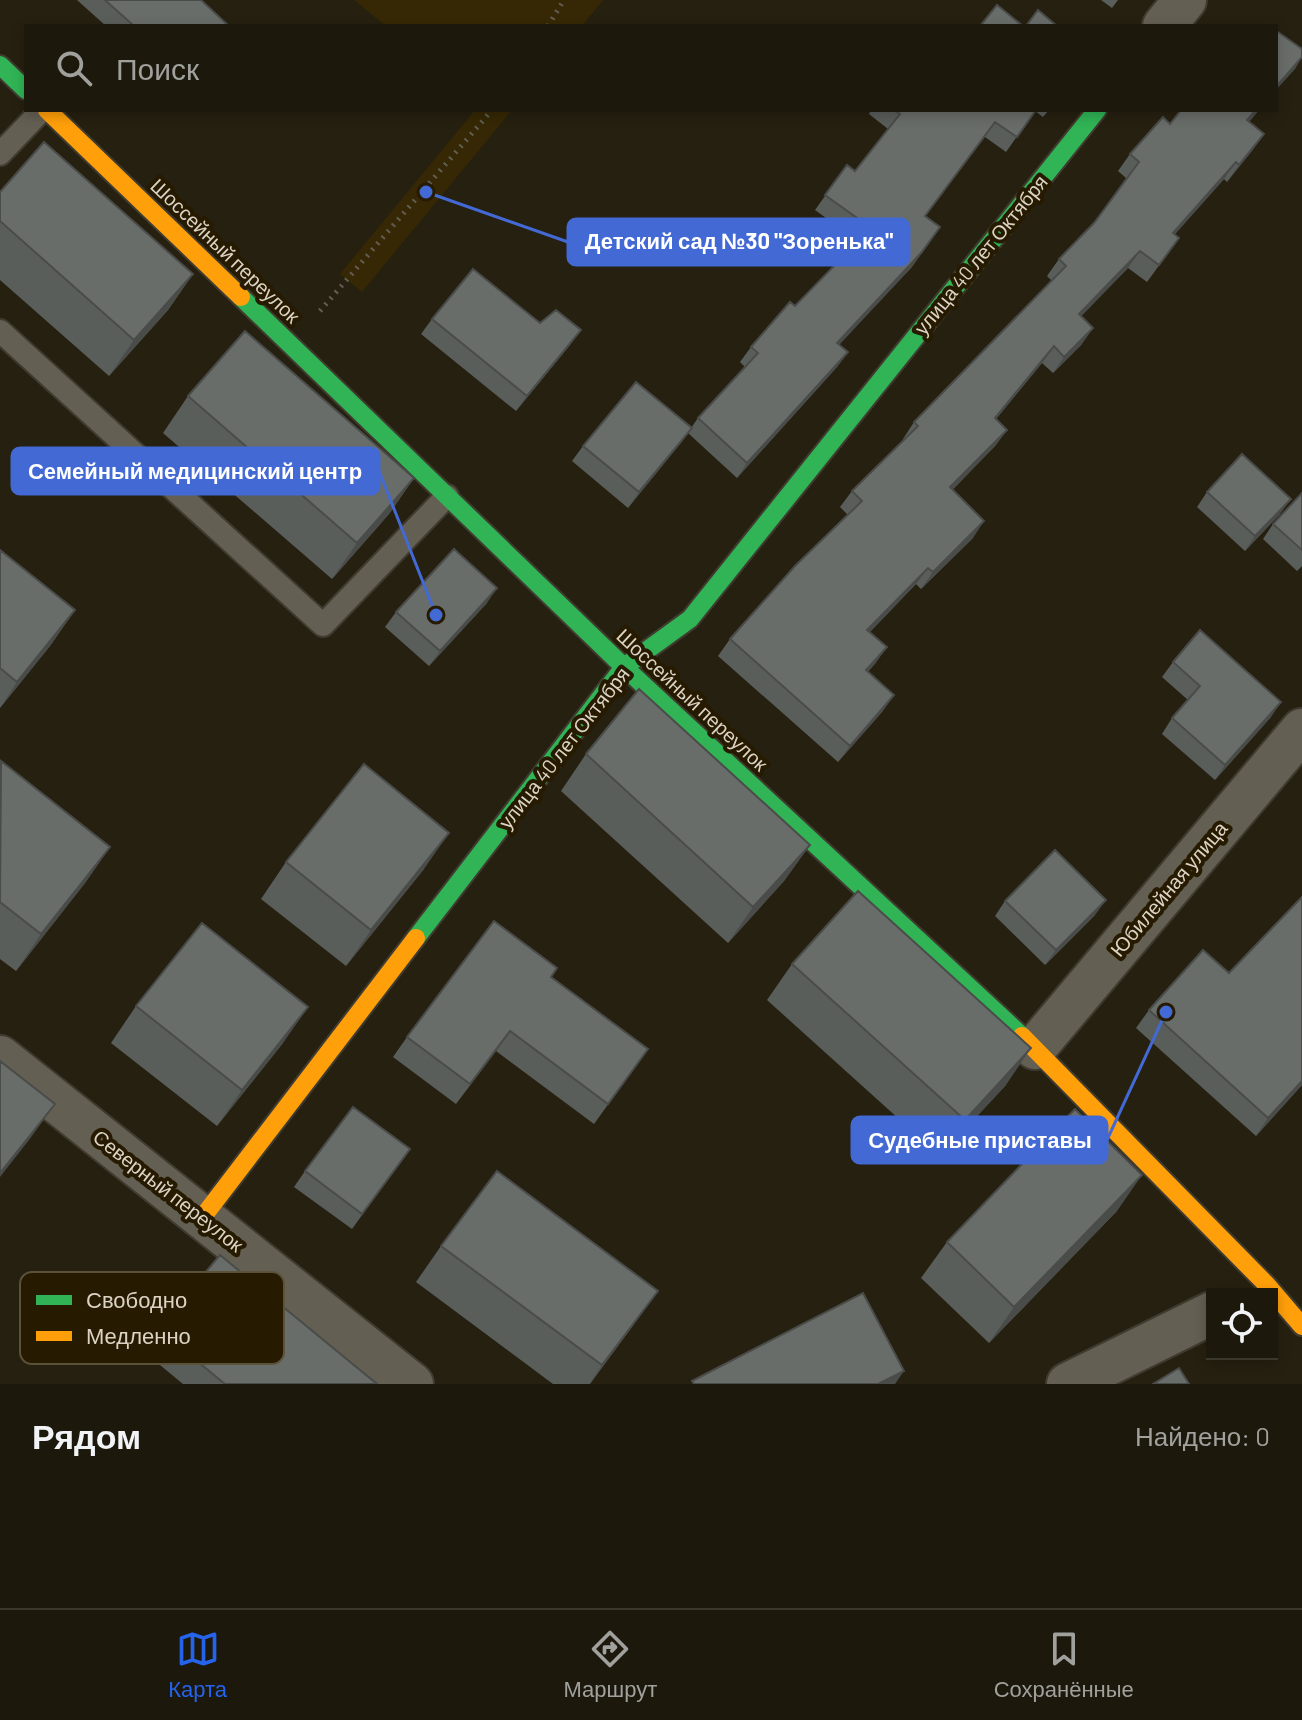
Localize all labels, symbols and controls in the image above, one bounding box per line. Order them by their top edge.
search box [24,24,1278,112]
icon: search [52,46,96,90]
text: Поиск [116,50,199,86]
street label: улица 40 лет Октября [909,170,1052,339]
street label: Шоссейный переулок [146,173,305,328]
callout: Детский сад №30 "Зоренька" [568,219,909,265]
text: Детский сад №30 "Зоренька" [585,227,893,254]
callout: Семейный медицинский центр [12,448,379,494]
text: Семейный медицинский центр [28,457,362,484]
street label: Шоссейный переулок [612,623,773,776]
street label: улица 40 лет Октября [493,662,634,833]
street label: Юбилейная улица [1105,815,1232,961]
callout: Судебные приставы [852,1117,1107,1163]
street label: Северный переулок [89,1124,249,1256]
text: Судебные приставы [868,1126,1092,1153]
legend [20,1272,284,1364]
text: Свободно [86,1286,187,1313]
map controls [1206,1288,1278,1360]
button: locate [1206,1288,1278,1360]
text: Медленно [86,1322,191,1349]
text: Рядом [32,1415,141,1456]
text: Найдено: 0 [1135,1420,1270,1451]
tab: Карта [168,1627,227,1703]
tab: Маршрут [564,1627,657,1703]
tab: Сохранённые [994,1627,1134,1703]

